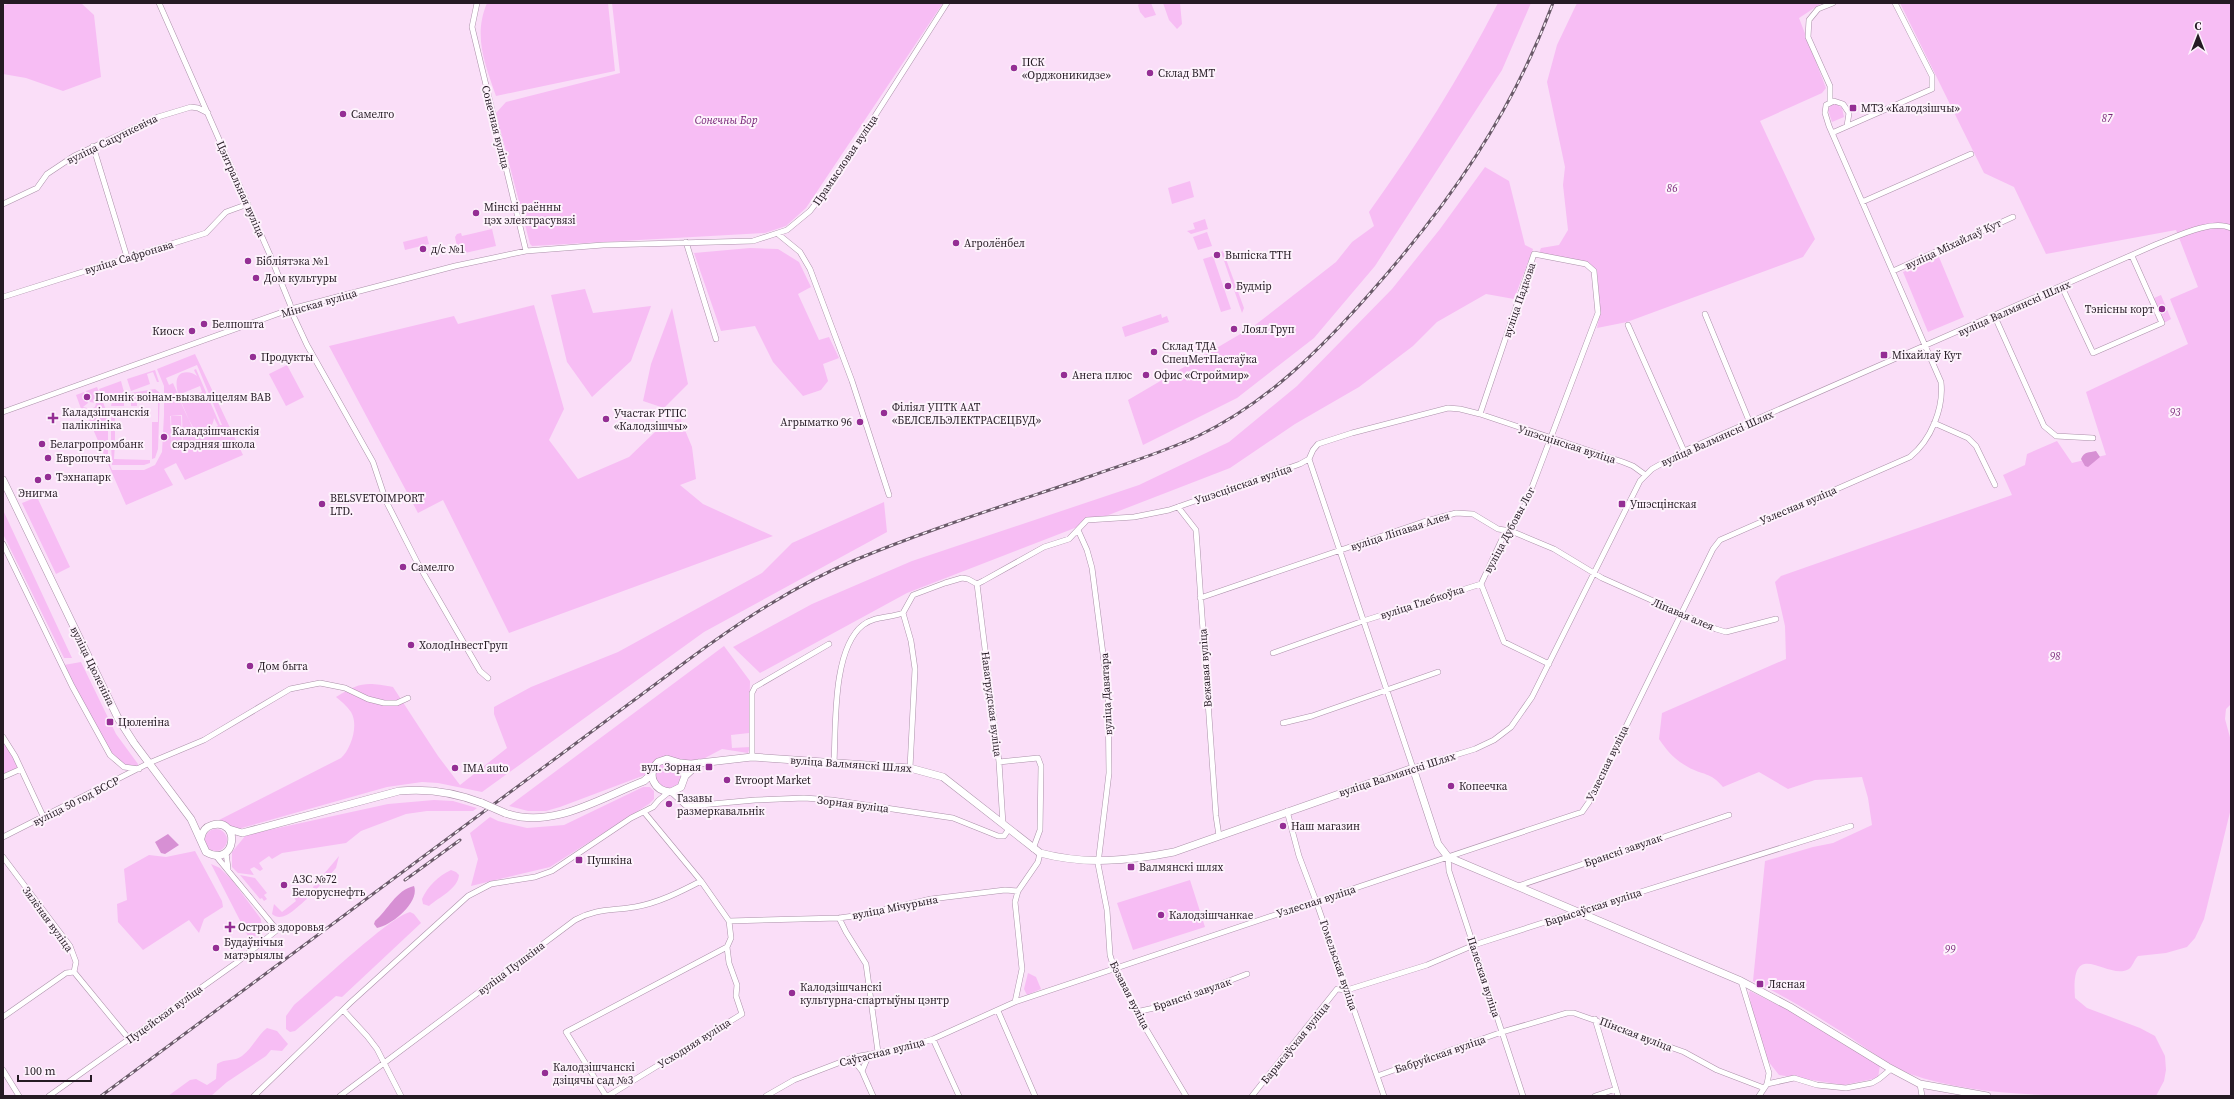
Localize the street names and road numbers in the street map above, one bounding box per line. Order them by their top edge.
street label: Сонечная вуліца [478,84,513,171]
street label: вуліца Сацункевіча [64,111,160,168]
street label: Прамысловая вуліца [809,112,882,209]
street label: Цэнтральная вуліца [213,139,269,240]
street label: вуліца Міхайлаў Кут [1903,215,2004,273]
street label: вуліца Сафронава [83,237,176,278]
street label: вуліца Падкова [1500,260,1540,340]
street label: вуліца Валмянскі Шлях [1955,277,2073,340]
street label: Мінская вуліца [279,285,359,321]
street label: вуліца Валмянскі Шлях [1658,407,1776,470]
street label: Ушэсцінская вуліца [1516,422,1618,467]
street label: Ушэсцінская вуліца [1193,461,1294,508]
street label: Узлесная вуліца [1757,482,1839,528]
street label: вуліца Дубовы Лог [1480,484,1539,576]
street label: вуліца Ліпавая Алея [1349,508,1452,555]
street label: вуліца Глебкоўка [1378,582,1466,623]
street label: Ліпавая алея [1649,595,1716,634]
street label: вуліца Цюленіна [67,624,119,709]
street label: Вежавая вуліца [1195,628,1216,708]
street label: Навагрудская вуліца [978,651,1005,758]
street label: вуліца Даватара [1097,652,1116,736]
street label: Узлесная вуліца [1583,723,1632,804]
street label: вуліца Валмянскі Шлях [1337,748,1458,800]
street label: вуліца Валмянскі Шлях [790,753,912,776]
street label: вуліца 50 год БССР [30,773,123,830]
street label: Зорная вуліца [816,793,890,816]
street label: Бранскі завулак [1582,830,1664,871]
street label: Узлесная вуліца [1275,881,1358,921]
street label: Зялёная вуліца [19,884,77,955]
street label: Барысаўская вуліца [1543,885,1644,930]
street label: вуліца Мічурына [851,892,940,923]
street label: Гомельская вуліца [1316,918,1361,1013]
street label: Палеская вуліца [1463,935,1504,1020]
street label: вуліца Пушкіна [475,938,548,999]
street label: Бэзавая вуліца [1106,958,1153,1032]
street label: Бранскі завулак [1151,974,1233,1015]
street label: Пуцейская вуліца [123,981,206,1047]
street label: Барысаўская вуліца [1258,999,1333,1087]
street label: Пінская вуліца [1597,1014,1675,1055]
street label: Усходняя вуліца [655,1015,734,1072]
street label: Бабруйская вуліца [1393,1032,1488,1077]
street label: Саўгасная вуліца [838,1034,927,1070]

